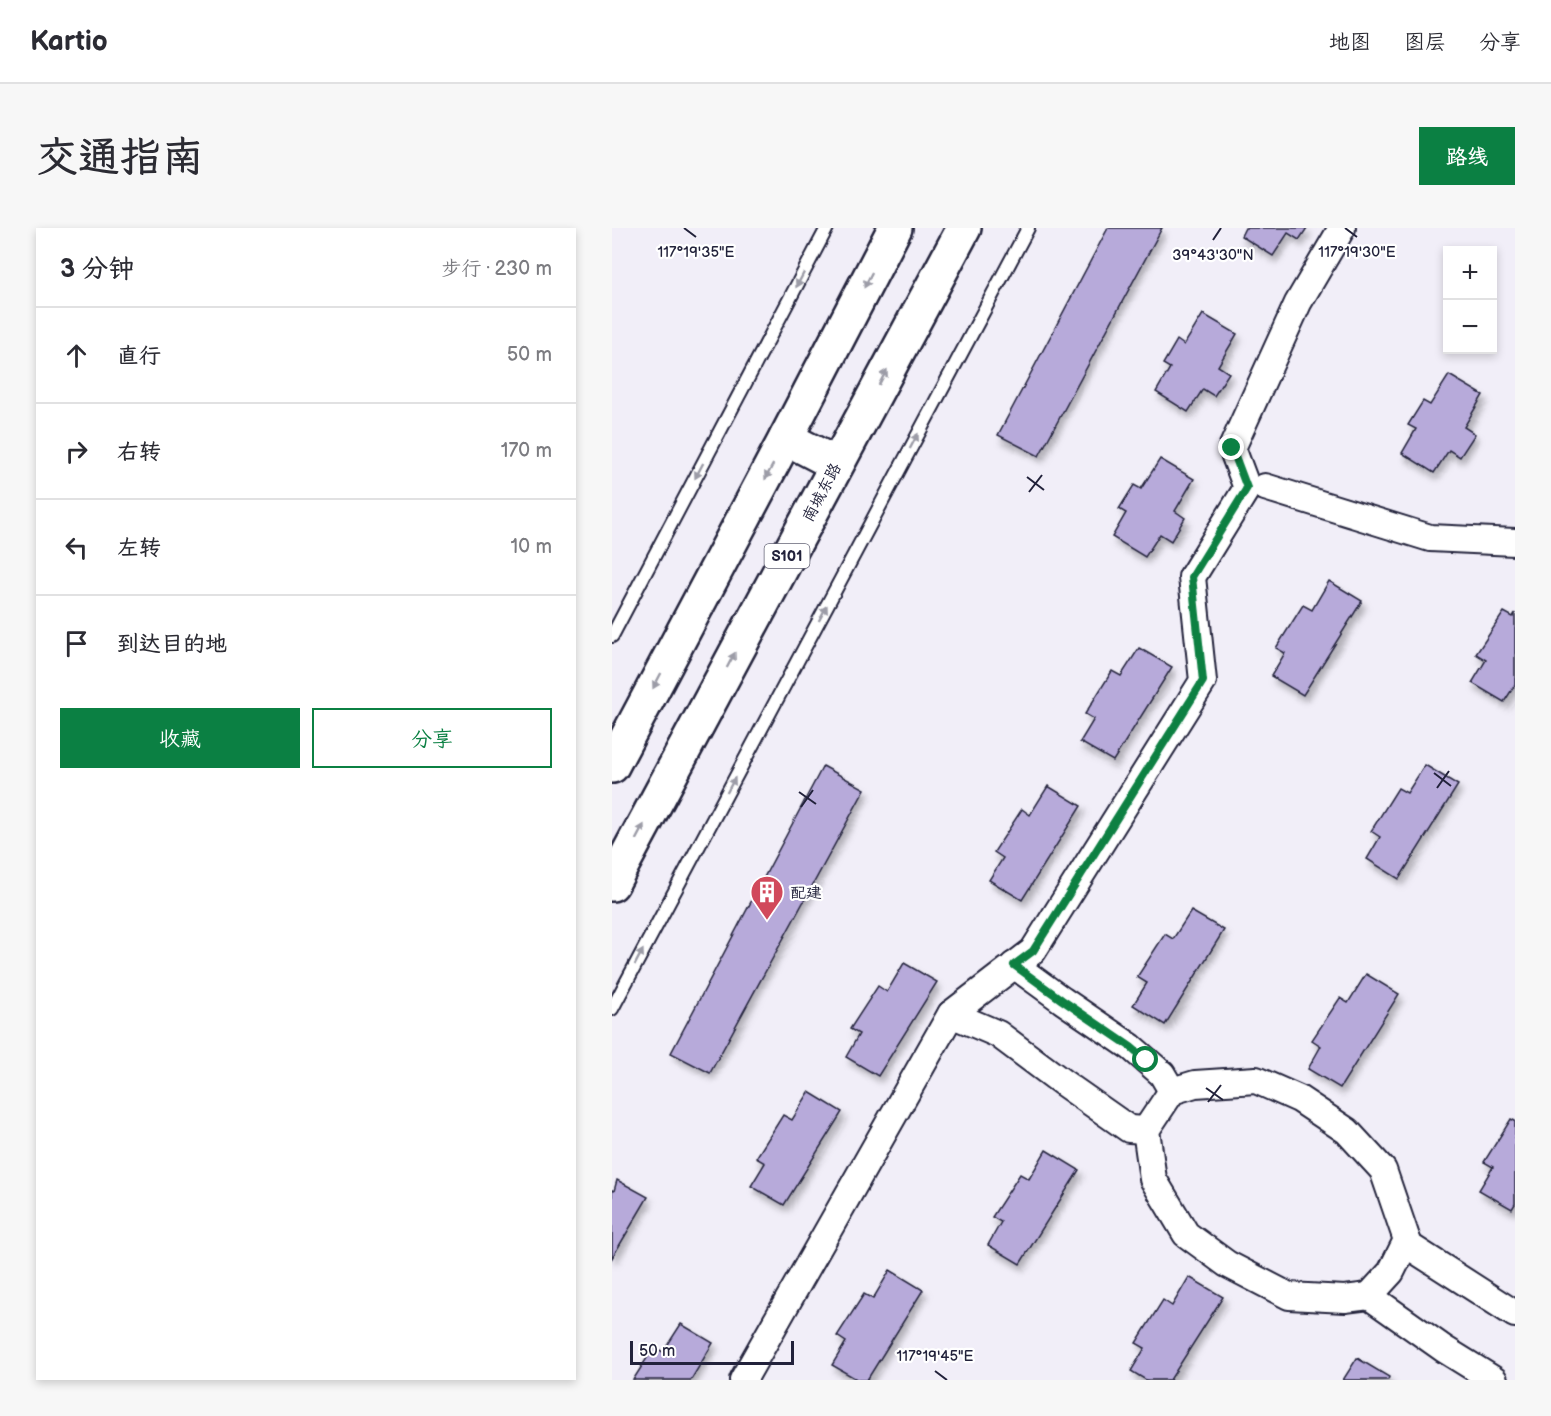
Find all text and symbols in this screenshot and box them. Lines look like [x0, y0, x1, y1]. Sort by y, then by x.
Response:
text: Kartio [30, 25, 108, 58]
text: 地图 [1329, 30, 1371, 55]
text: 图层 [1404, 30, 1446, 55]
text: 分享 [1479, 30, 1521, 55]
button: 路线 [1419, 127, 1515, 185]
text: 交通指南 [36, 133, 204, 184]
text: 117°19'35"E [657, 243, 735, 262]
text: 117°19'30"E [1318, 243, 1396, 262]
text: 39°43'30"N [1172, 246, 1254, 265]
map controls [1443, 246, 1497, 354]
button: + [1443, 246, 1497, 300]
text: 3 分钟 [60, 254, 134, 285]
text: 步行 · 230 m [442, 257, 552, 281]
one-way arrow [795, 271, 805, 288]
one-way arrow [863, 272, 873, 289]
button: − [1443, 300, 1497, 354]
icon: ahead [60, 339, 93, 372]
text: 直行 [117, 343, 161, 370]
text: 50 m [507, 343, 552, 367]
one-way arrow [878, 369, 888, 386]
one-way arrow [909, 432, 919, 449]
route end [1218, 434, 1244, 460]
icon: right [60, 435, 93, 468]
text: 右转 [117, 439, 161, 466]
text: 170 m [501, 439, 552, 463]
street label: 南城东路 [799, 460, 846, 525]
one-way arrow [694, 463, 704, 480]
one-way arrow [764, 463, 773, 480]
icon: left [60, 531, 93, 564]
text: 左转 [117, 535, 161, 562]
text: 10 m [511, 535, 552, 559]
road number: S101 [764, 544, 810, 568]
one-way arrow [818, 604, 828, 621]
icon: arrive [60, 627, 93, 660]
text: 到达目的地 [117, 631, 227, 658]
one-way arrow [726, 652, 736, 669]
one-way arrow [652, 672, 662, 689]
button: 收藏 [60, 708, 300, 768]
button: 分享 [312, 708, 552, 768]
one-way arrow [726, 776, 736, 793]
one-way arrow [635, 824, 644, 841]
building icon: 配建 [749, 874, 785, 921]
place label: 配建 [790, 884, 822, 903]
one-way arrow [635, 949, 644, 966]
route start [1132, 1046, 1158, 1072]
scale bar [630, 1338, 794, 1366]
text: 50 m [639, 1342, 675, 1361]
text: 117°19'45"E [897, 1347, 974, 1366]

